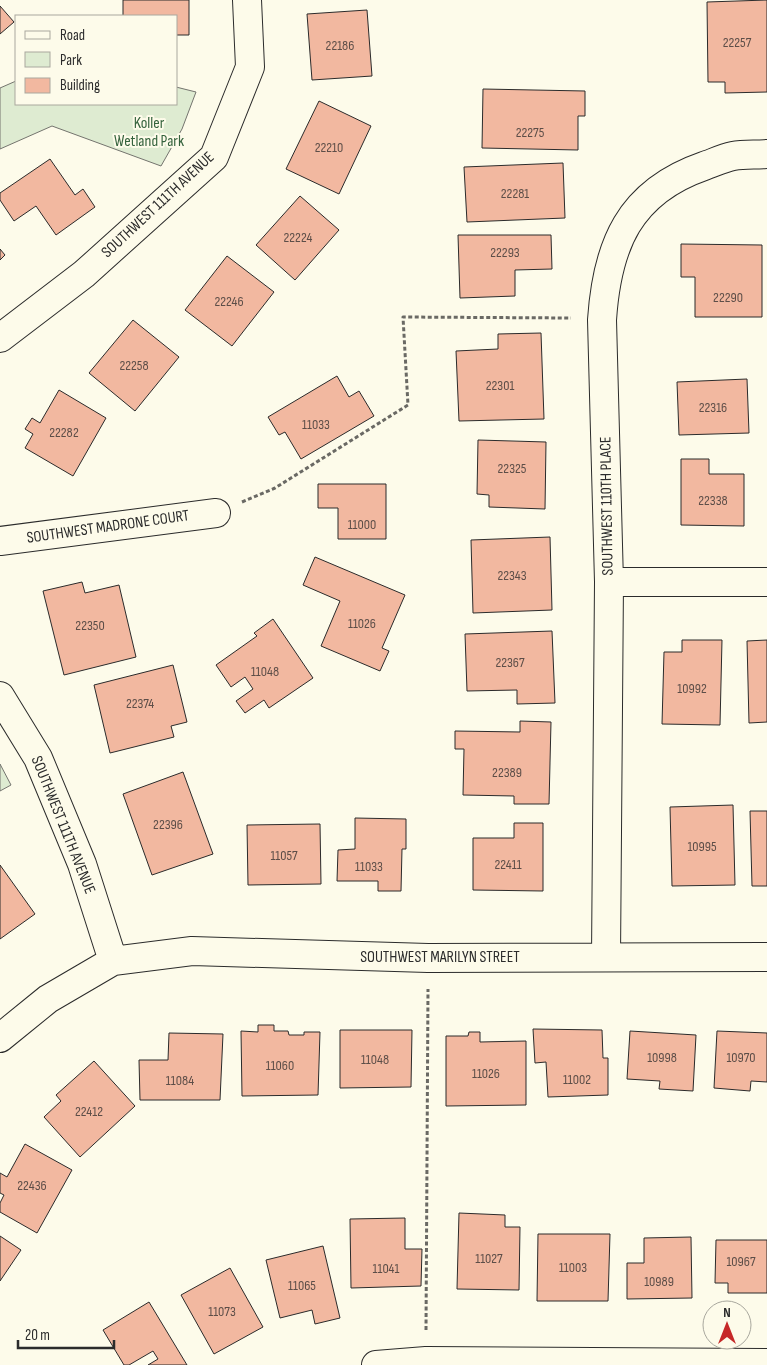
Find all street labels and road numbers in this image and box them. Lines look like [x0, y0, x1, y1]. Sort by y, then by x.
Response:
street label: SOUTHWEST 111TH AVENUE [98, 148, 218, 262]
street label: SOUTHWEST 110TH PLACE [596, 436, 618, 576]
street label: SOUTHWEST MADRONE COURT [26, 506, 191, 548]
street label: SOUTHWEST 111TH AVENUE [27, 753, 99, 897]
street label: SOUTHWEST MARILYN STREET [360, 948, 520, 967]

